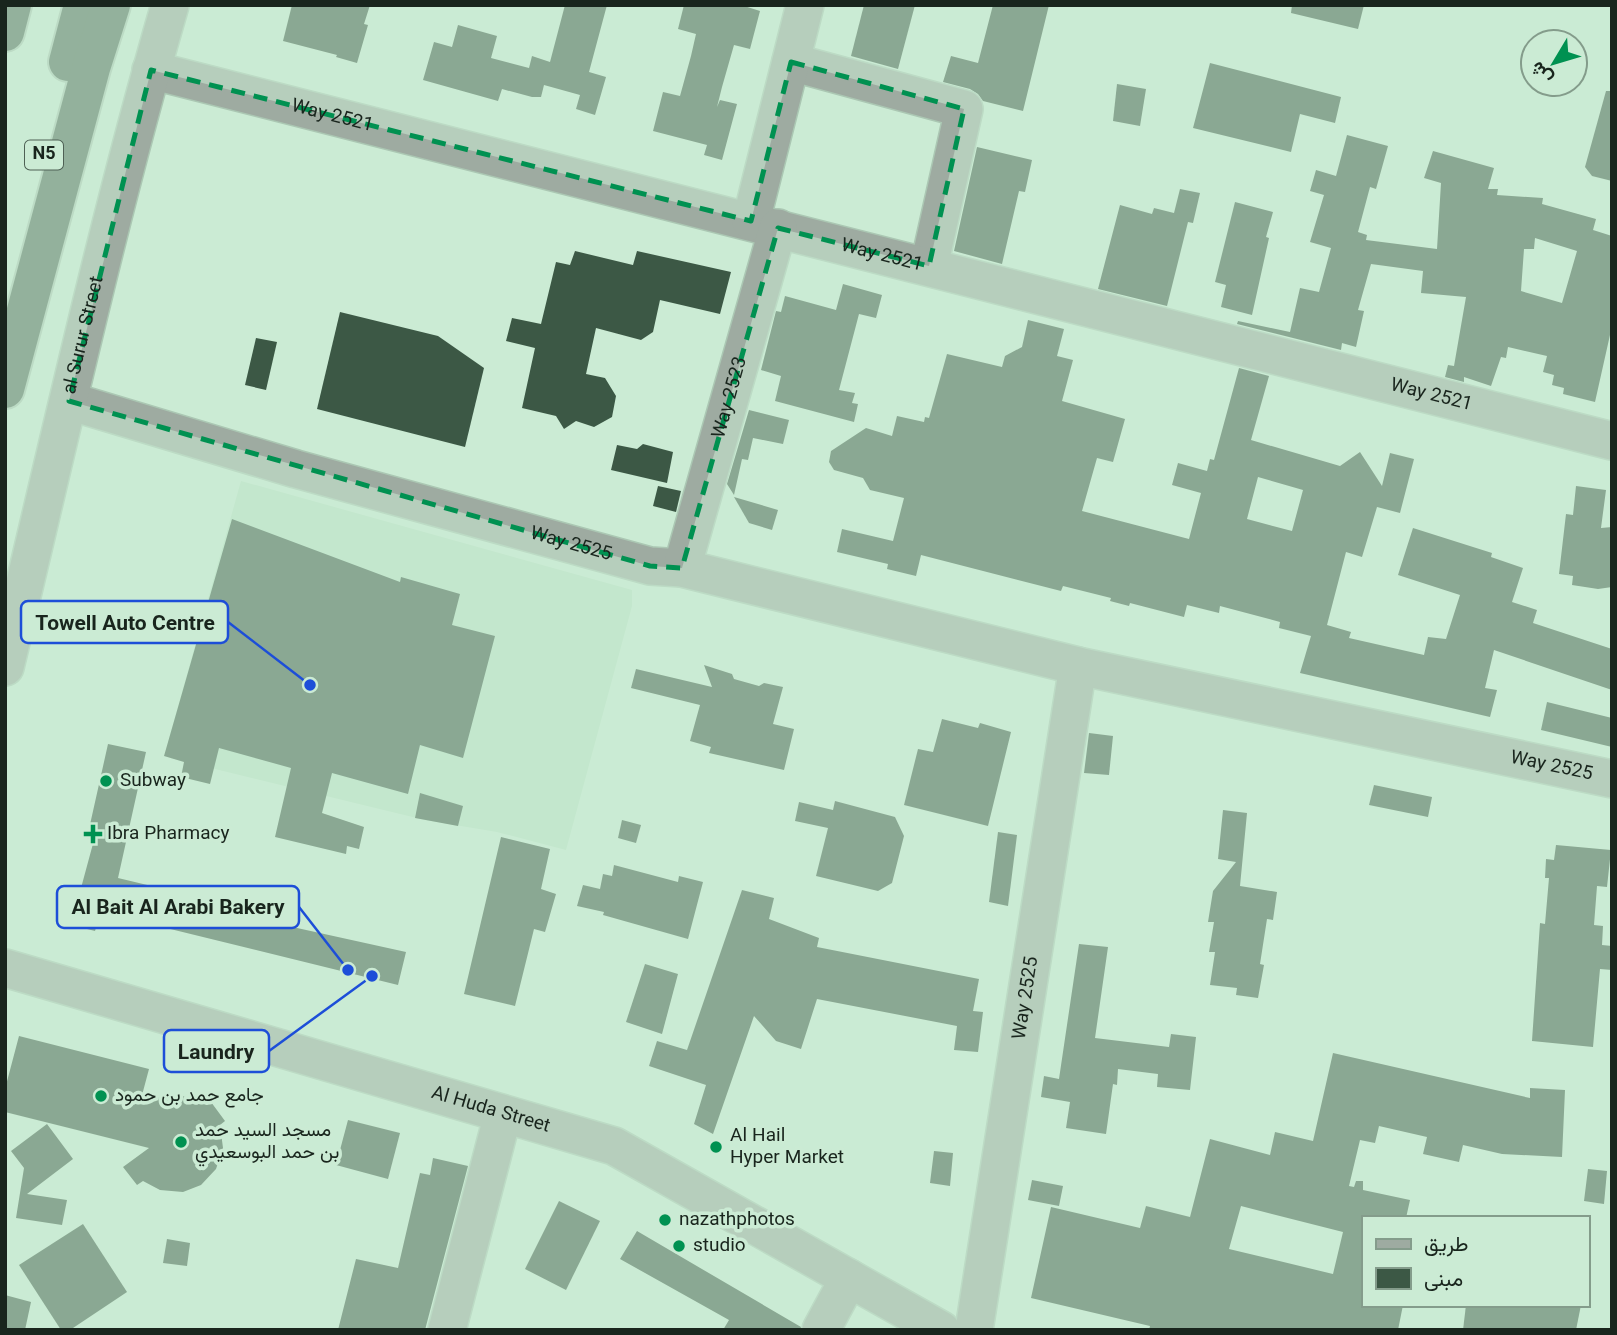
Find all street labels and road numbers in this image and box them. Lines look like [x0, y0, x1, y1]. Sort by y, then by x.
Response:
street label: Way 2521 [288, 92, 376, 140]
road number: N5 [25, 140, 63, 170]
street label: Way 2521 [838, 231, 926, 280]
street label: al Surur Street [56, 273, 112, 397]
street label: Way 2523 [705, 353, 755, 442]
street label: Way 2521 [1387, 371, 1475, 419]
street label: Way 2525 [527, 519, 615, 569]
street label: Way 2525 [1508, 743, 1595, 789]
street label: Way 2525 [1005, 954, 1047, 1042]
street label: Al Huda Street [428, 1079, 554, 1141]

